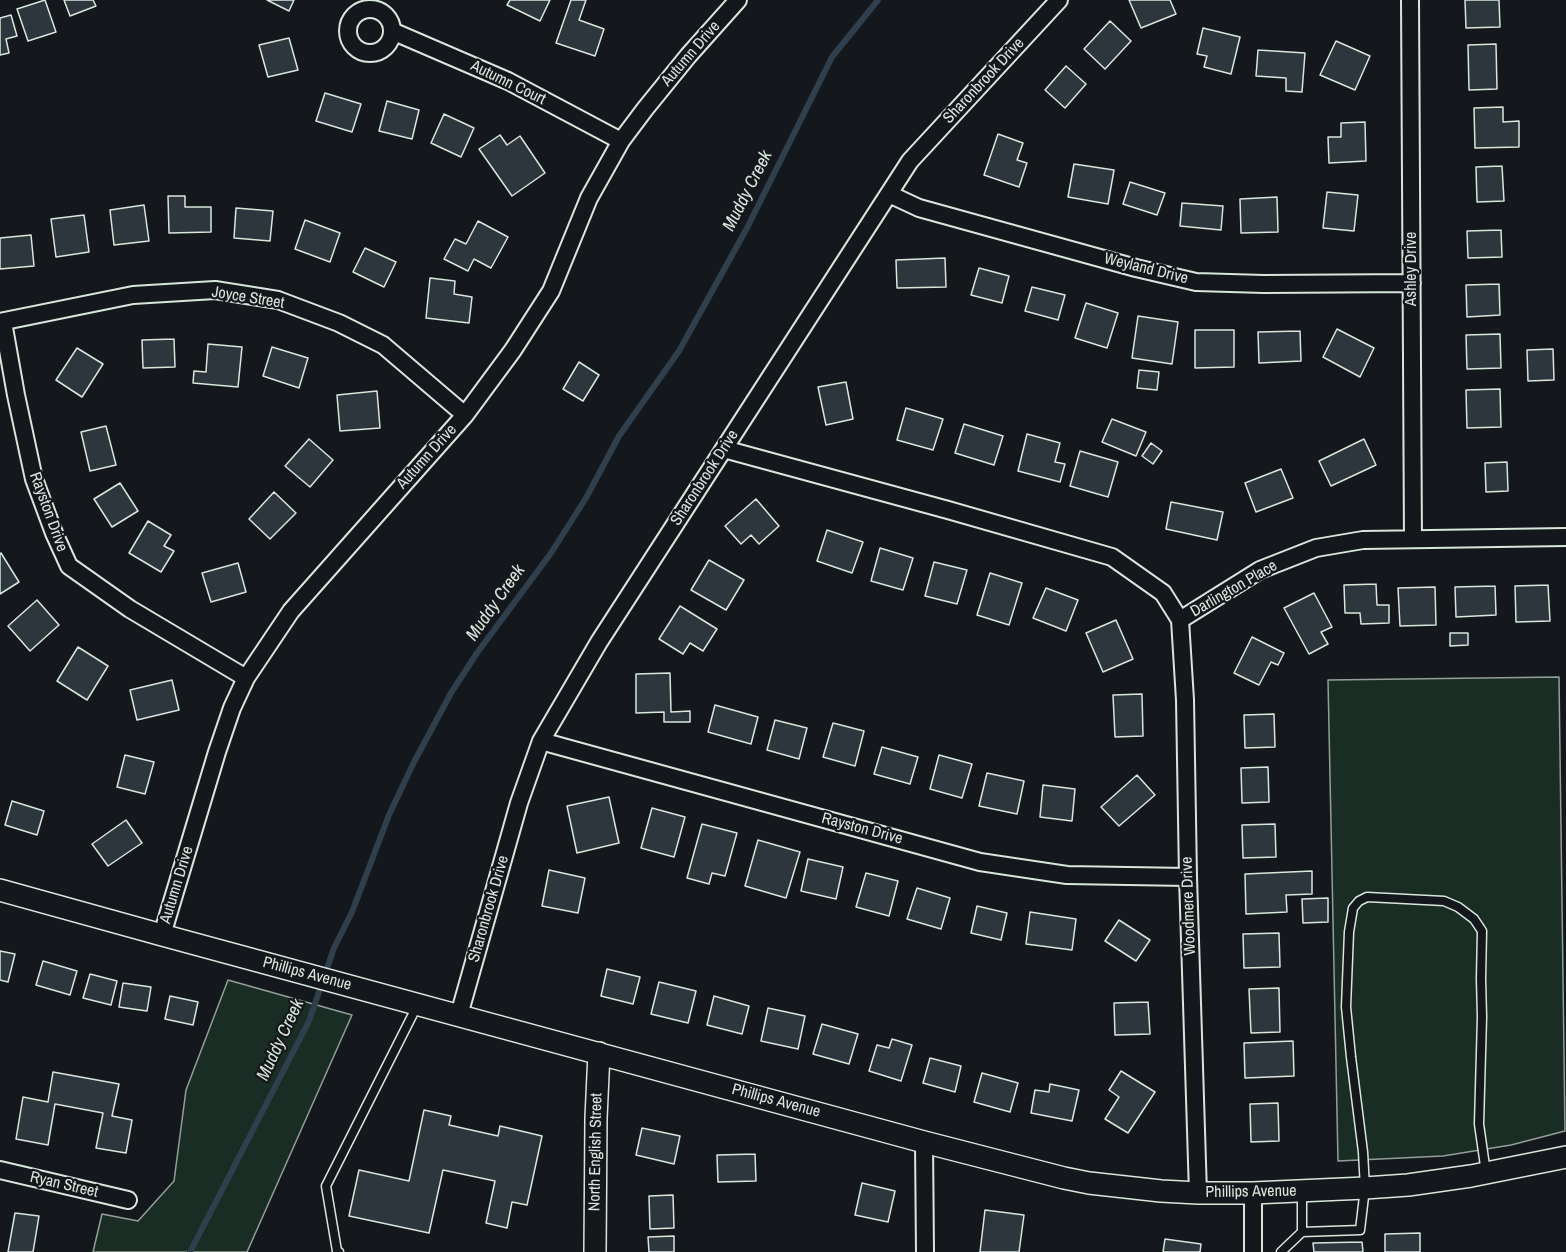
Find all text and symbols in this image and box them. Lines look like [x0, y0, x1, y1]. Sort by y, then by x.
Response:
street label: Autumn Drive [657, 17, 725, 91]
street label: Sharonbrook Drive [939, 34, 1029, 128]
street label: Autumn Court [467, 57, 549, 109]
water label: Muddy Creek [718, 147, 778, 235]
street label: Ashley Drive [1402, 232, 1422, 306]
street label: Weyland Drive [1102, 249, 1190, 289]
street label: Joyce Street [210, 283, 286, 313]
street label: Autumn Drive [393, 421, 461, 493]
street label: Sharonbrook Drive [667, 427, 743, 529]
street label: Rayston Drive [25, 470, 71, 554]
street label: Darlington Place [1187, 556, 1281, 622]
water label: Muddy Creek [462, 561, 530, 645]
street label: Rayston Drive [819, 809, 905, 849]
street label: Autumn Drive [156, 844, 198, 926]
street label: Sharonbrook Drive [465, 853, 513, 965]
street label: Woodmere Drive [1178, 856, 1200, 956]
street label: Phillips Avenue [261, 953, 353, 995]
water label: Muddy Creek [253, 996, 309, 1084]
street label: Phillips Avenue [730, 1080, 822, 1122]
street label: North English Street [585, 1093, 607, 1211]
street label: Ryan Street [28, 1168, 100, 1202]
street label: Phillips Avenue [1205, 1182, 1297, 1202]

